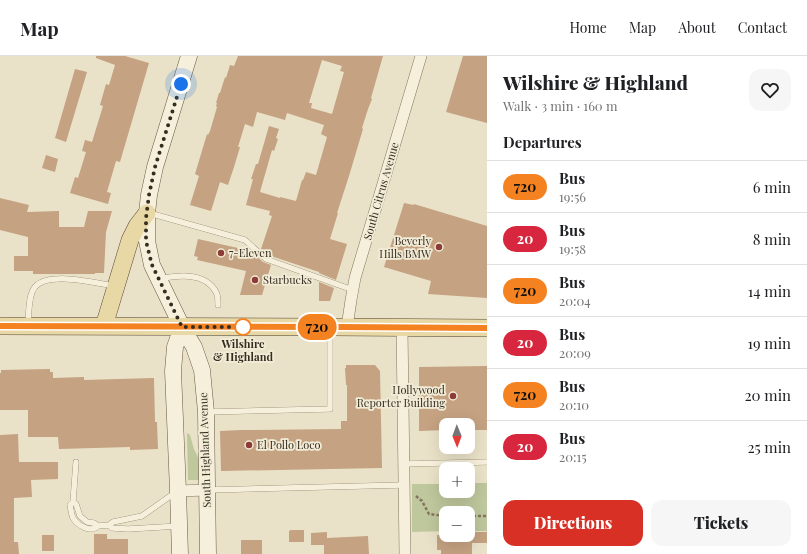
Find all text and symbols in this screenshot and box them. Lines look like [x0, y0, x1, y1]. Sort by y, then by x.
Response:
text: Map [20, 15, 59, 41]
text: Home [569, 18, 607, 37]
text: Map [629, 18, 656, 37]
text: About [678, 18, 716, 37]
text: Contact [738, 18, 787, 37]
text: Wilshire & Highland [503, 69, 688, 95]
button: heart [749, 69, 791, 111]
your location [171, 74, 191, 94]
text: Walk · 3 min · 160 m [503, 97, 617, 114]
text: Departures [503, 132, 582, 152]
street label: South Citrus Avenue [359, 140, 402, 241]
text: Bus [559, 168, 585, 188]
text: 720 [514, 177, 536, 196]
text: 6 min [753, 177, 791, 197]
text: 19:56 [559, 188, 586, 205]
text: Bus [559, 220, 585, 240]
text: 20 [517, 229, 533, 248]
text: 8 min [753, 229, 791, 249]
place label: Beverly Hills BMW [379, 233, 431, 261]
text: 19:58 [559, 240, 586, 257]
marker: Beverly Hills BMW [434, 242, 444, 252]
place label: 7-Eleven [229, 245, 272, 260]
marker: 7-Eleven [216, 248, 226, 258]
place label: Starbucks [263, 272, 312, 287]
text: Bus [559, 272, 585, 292]
marker: Starbucks [250, 275, 260, 285]
text: 720 [514, 281, 536, 300]
text: 14 min [748, 281, 791, 301]
text: 20:04 [559, 292, 591, 309]
line badge: 720 [294, 314, 340, 340]
text: 720 [306, 317, 328, 336]
marker: Wilshire & Highland [234, 318, 252, 336]
text: Bus [559, 324, 585, 344]
text: 20 [517, 333, 533, 352]
text: 19 min [747, 333, 791, 353]
place label: Wilshire & Highland [213, 336, 273, 364]
text: 20:09 [559, 344, 591, 361]
text: Bus [559, 376, 585, 396]
place label: Hollywood Reporter Building [357, 382, 446, 410]
text: 720 [514, 385, 536, 404]
text: 20 min [744, 385, 791, 405]
marker: Hollywood Reporter Building [448, 391, 458, 401]
street label: South Highland Avenue [195, 392, 214, 508]
text: 20:10 [559, 396, 589, 413]
north arrow [439, 418, 475, 454]
map controls [439, 418, 475, 542]
text: Bus [559, 428, 585, 448]
place label: El Pollo Loco [257, 437, 321, 452]
text: 20 [517, 437, 533, 456]
text: 25 min [747, 437, 791, 457]
marker: El Pollo Loco [244, 440, 254, 450]
text: 20:15 [559, 448, 587, 465]
button: + [439, 462, 475, 498]
button: Directions [503, 500, 643, 546]
button: Tickets [651, 500, 791, 546]
button: − [439, 506, 475, 542]

